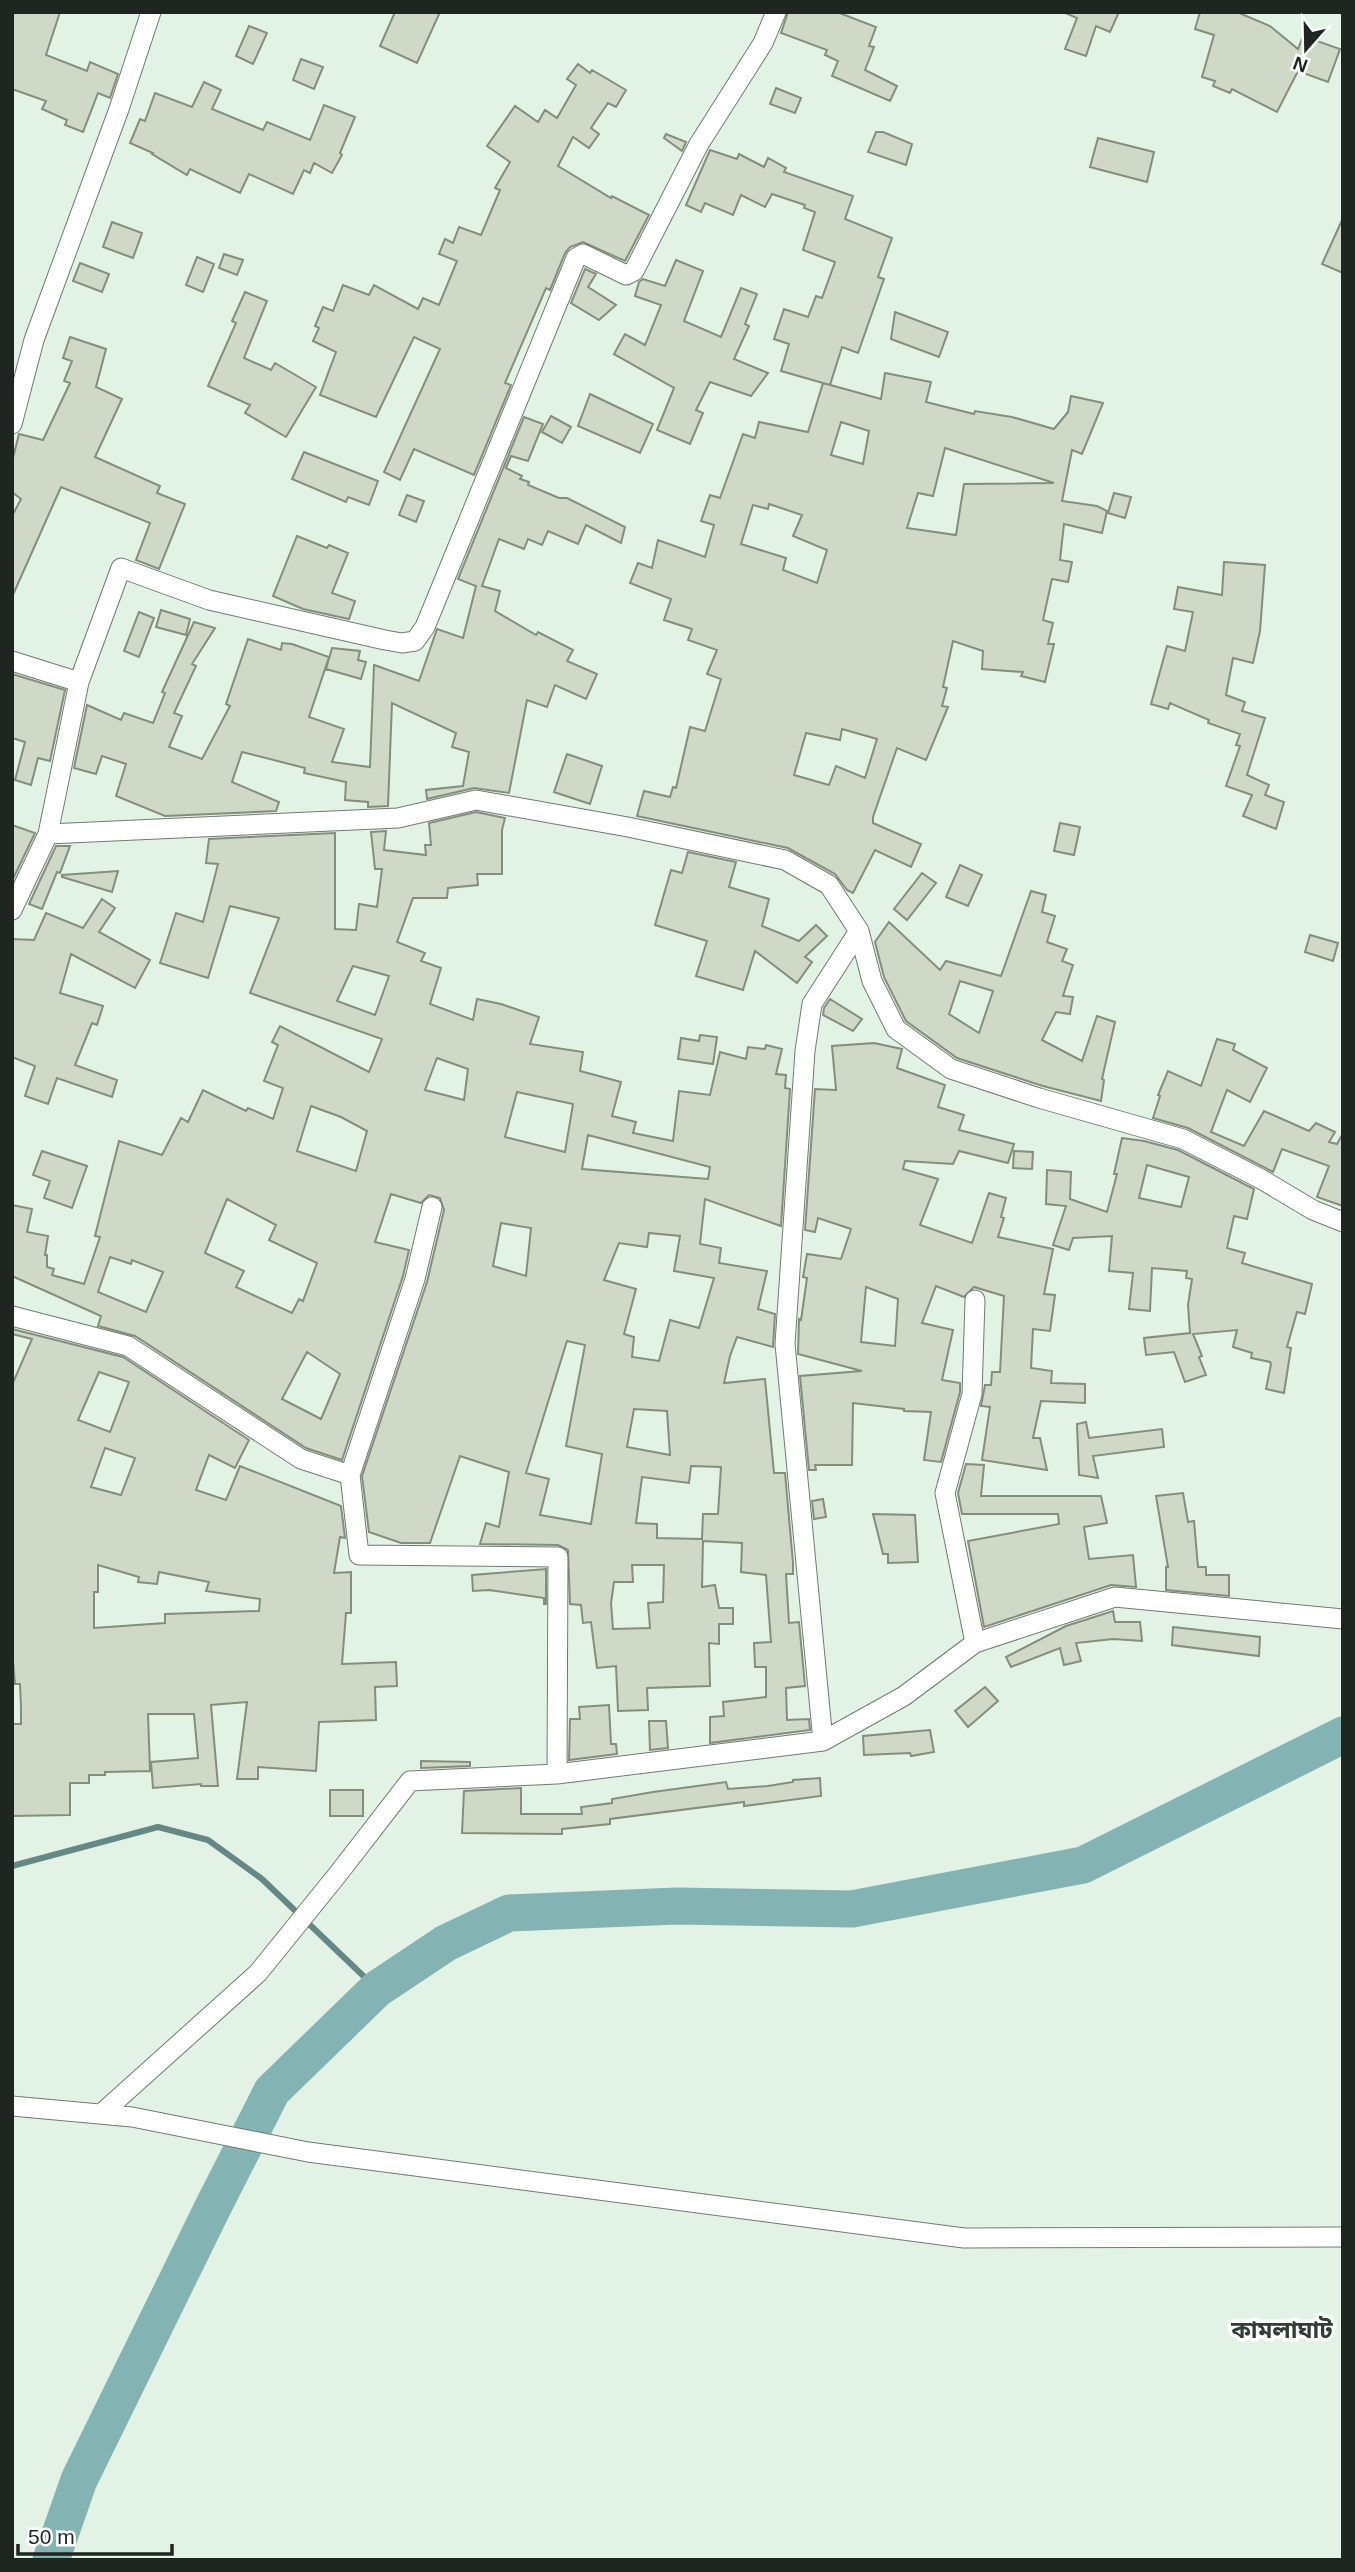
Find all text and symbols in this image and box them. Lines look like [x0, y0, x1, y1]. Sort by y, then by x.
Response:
north arrow [1271, 14, 1341, 84]
text: N [1290, 52, 1310, 77]
district label: কামলাঘাট [1230, 2316, 1333, 2343]
scale bar [18, 2512, 172, 2556]
text: 50 m [28, 2525, 75, 2548]

